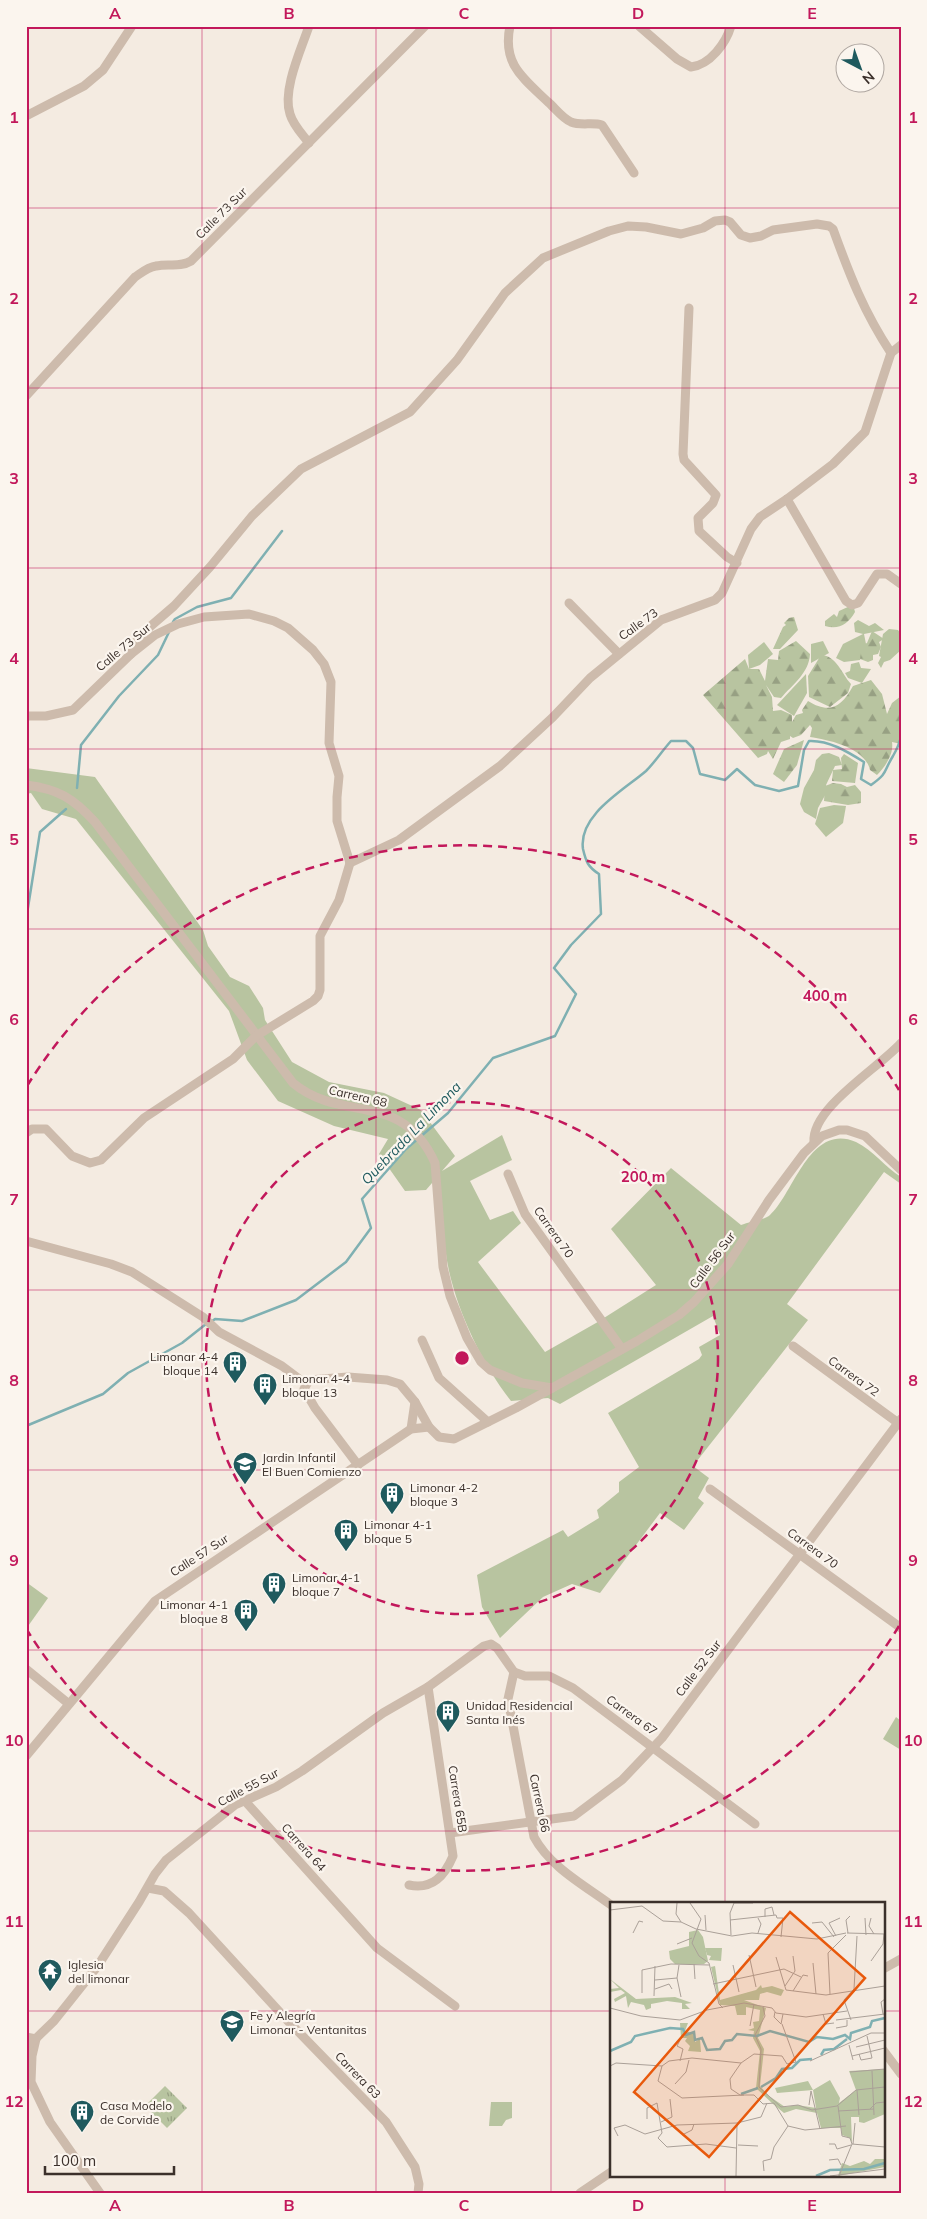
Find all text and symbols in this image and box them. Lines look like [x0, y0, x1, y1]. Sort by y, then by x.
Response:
text: A [109, 3, 121, 23]
text: B [283, 3, 295, 23]
text: C [459, 3, 470, 23]
text: D [632, 3, 644, 23]
text: E [807, 3, 817, 23]
north arrow [834, 42, 884, 92]
text: N [859, 68, 878, 88]
text: 1 [9, 107, 19, 127]
text: 1 [908, 107, 918, 127]
street label: Calle 73 Sur [192, 184, 250, 242]
text: 2 [9, 288, 19, 308]
text: 2 [908, 288, 918, 308]
text: 3 [9, 468, 19, 488]
text: 3 [908, 468, 918, 488]
street label: Calle 73 [615, 605, 661, 643]
street label: Calle 73 Sur [93, 619, 154, 674]
text: 4 [9, 648, 19, 668]
text: 4 [908, 648, 918, 668]
text: 5 [9, 829, 19, 849]
text: 5 [908, 829, 918, 849]
text: 400 m [803, 986, 847, 1005]
text: 6 [9, 1009, 19, 1029]
text: 6 [908, 1009, 918, 1029]
water label: Quebrada La Limona [357, 1078, 465, 1188]
street label: Carrera 68 [327, 1082, 389, 1110]
text: 200 m [621, 1167, 665, 1186]
text: 7 [9, 1189, 19, 1209]
text: 7 [908, 1189, 918, 1209]
street label: Carrera 70 [531, 1203, 577, 1261]
street label: Calle 56 Sur [686, 1228, 738, 1291]
place label: Limonar 4-4 bloque 14 [150, 1349, 218, 1378]
centre of rings [453, 1349, 471, 1367]
building icon: Limonar 4-4 bloque 14 [222, 1350, 248, 1384]
street label: Carrera 72 [826, 1352, 882, 1400]
text: 8 [9, 1370, 19, 1390]
text: 8 [908, 1370, 918, 1390]
place label: Limonar 4-4 bloque 13 [282, 1371, 350, 1400]
building icon: Limonar 4-4 bloque 13 [252, 1372, 278, 1406]
place label: Jardin Infantil El Buen Comienzo [262, 1450, 362, 1479]
school or university icon: Jardin Infantil El Buen Comienzo [232, 1451, 258, 1485]
place label: Limonar 4-2 bloque 3 [410, 1480, 478, 1509]
building icon: Limonar 4-2 bloque 3 [379, 1481, 405, 1515]
place label: Limonar 4-1 bloque 5 [364, 1517, 432, 1546]
building icon: Limonar 4-1 bloque 5 [333, 1518, 359, 1552]
street label: Carrera 70 [785, 1524, 841, 1572]
street label: Calle 57 Sur [167, 1530, 232, 1580]
text: 9 [9, 1550, 19, 1570]
text: 9 [908, 1550, 918, 1570]
place label: Limonar 4-1 bloque 7 [292, 1570, 360, 1599]
building icon: Limonar 4-1 bloque 7 [261, 1571, 287, 1605]
place label: Limonar 4-1 bloque 8 [160, 1597, 228, 1626]
building icon: Limonar 4-1 bloque 8 [233, 1598, 259, 1632]
street label: Calle 52 Sur [672, 1636, 724, 1699]
street label: Carrera 67 [604, 1691, 660, 1739]
place label: Unidad Residencial Santa Inés [466, 1698, 573, 1727]
building icon: Unidad Residencial Santa Inés [435, 1699, 461, 1733]
text: 10 [4, 1730, 24, 1750]
text: 10 [903, 1730, 923, 1750]
street label: Calle 55 Sur [215, 1764, 282, 1809]
street label: Carrera 65B [445, 1764, 471, 1834]
street label: Carrera 66 [526, 1772, 554, 1834]
street label: Carrera 64 [279, 1820, 329, 1874]
inset map [610, 1902, 884, 2176]
text: 11 [4, 1911, 24, 1931]
text: 11 [903, 1911, 923, 1931]
place label: Iglesia del limonar [68, 1957, 130, 1986]
temple icon: Iglesia del limonar [37, 1958, 63, 1992]
place label: Fe y Alegría Limonar - Ventanitas [250, 2008, 367, 2037]
school or university icon: Fe y Alegría Limonar - Ventanitas [219, 2009, 245, 2043]
street label: Carrera 63 [332, 2048, 384, 2102]
text: 12 [4, 2091, 24, 2111]
text: 12 [903, 2091, 923, 2111]
place label: Casa Modelo de Corvide [100, 2098, 172, 2127]
building icon: Casa Modelo de Corvide [69, 2099, 95, 2133]
scale bar [45, 2144, 174, 2176]
text: 100 m [52, 2151, 96, 2170]
text: A [109, 2195, 121, 2215]
text: B [283, 2195, 295, 2215]
text: C [459, 2195, 470, 2215]
text: D [632, 2195, 644, 2215]
text: E [807, 2195, 817, 2215]

